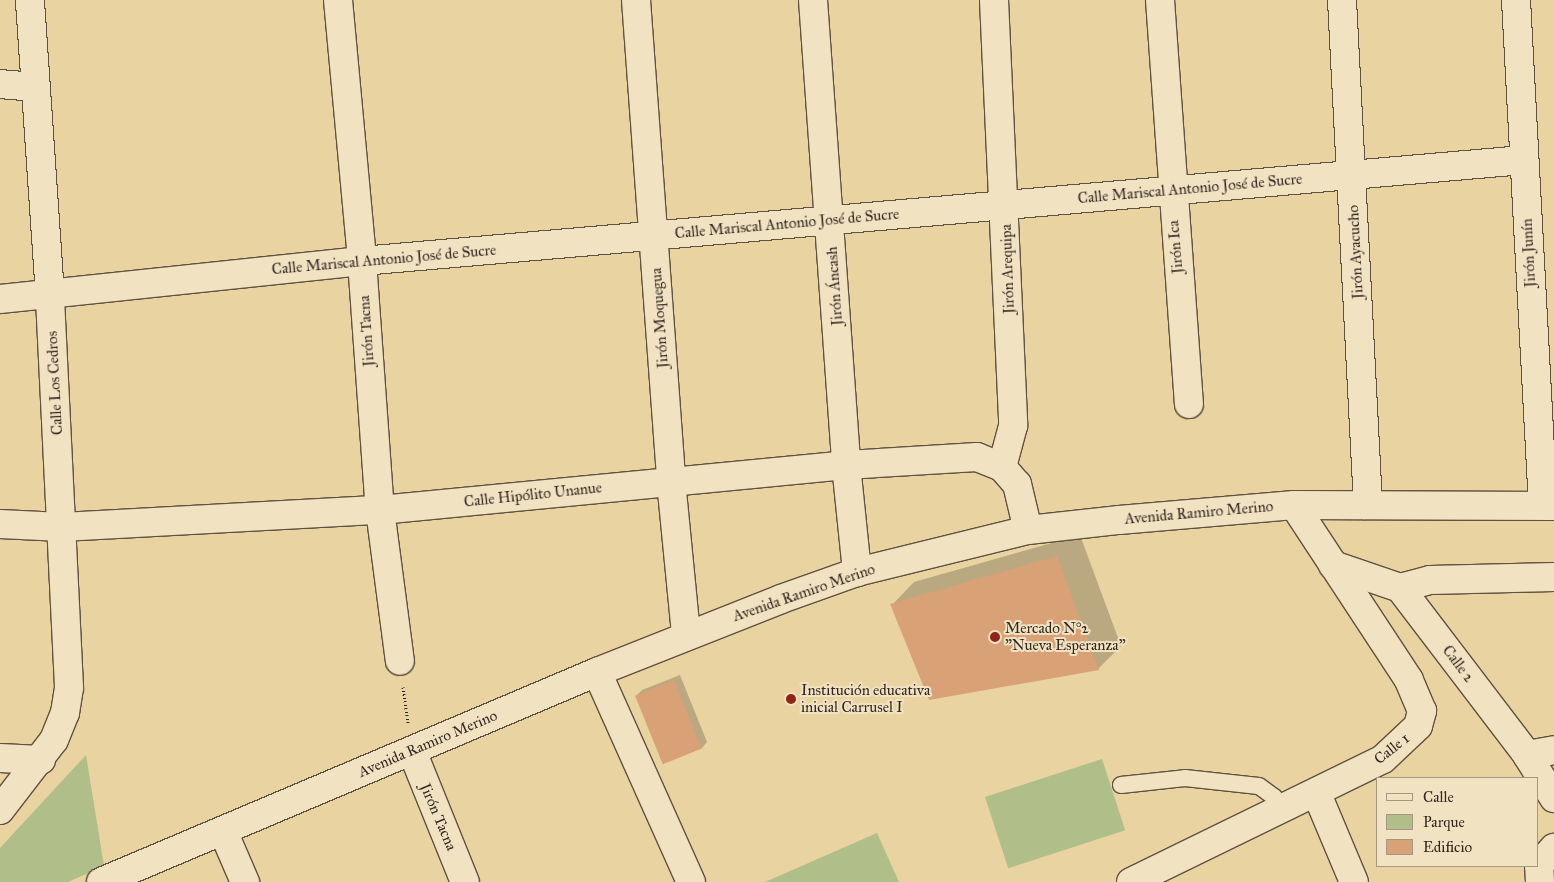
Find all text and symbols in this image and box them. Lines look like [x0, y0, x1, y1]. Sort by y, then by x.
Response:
street label: Calle Mariscal Antonio José de Sucre [1077, 170, 1303, 208]
street label: Jirón Ayacucho [1345, 204, 1367, 300]
street label: Calle Mariscal Antonio José de Sucre [674, 205, 900, 243]
street label: Jirón Junín [1518, 218, 1540, 288]
street label: Jirón Ica [1165, 220, 1187, 274]
street label: Jirón Arequipa [997, 224, 1019, 314]
street label: Calle Mariscal Antonio José de Sucre [271, 241, 497, 279]
street label: Jirón Áncash [823, 246, 847, 326]
street label: Jirón Moquegua [648, 267, 672, 369]
street label: Jirón Tacna [356, 295, 378, 367]
street label: Calle Los Cedros [43, 330, 67, 436]
street label: Calle Hipólito Unanue [463, 479, 603, 511]
street label: Avenida Ramiro Merino [1124, 498, 1274, 528]
street label: Avenida Ramiro Merino [731, 560, 877, 626]
place label: Mercado N°2 "Nueva Esperanza" [1005, 619, 1126, 654]
marker: Mercado N°2 "Nueva Esperanza" [989, 631, 1001, 643]
street label: Calle 2 [1438, 642, 1478, 686]
place label: Institución educativa inicial Carrusel I [801, 681, 930, 716]
marker: Institución educativa inicial Carrusel I [785, 693, 797, 705]
street label: Avenida Ramiro Merino [356, 707, 500, 781]
street label: Calle 1 [1371, 730, 1413, 768]
legend [1376, 777, 1539, 867]
street label: Jirón Tacna [416, 781, 460, 853]
text: Calle [1423, 788, 1454, 806]
text: Parque [1423, 813, 1465, 831]
text: Edificio [1423, 838, 1472, 856]

